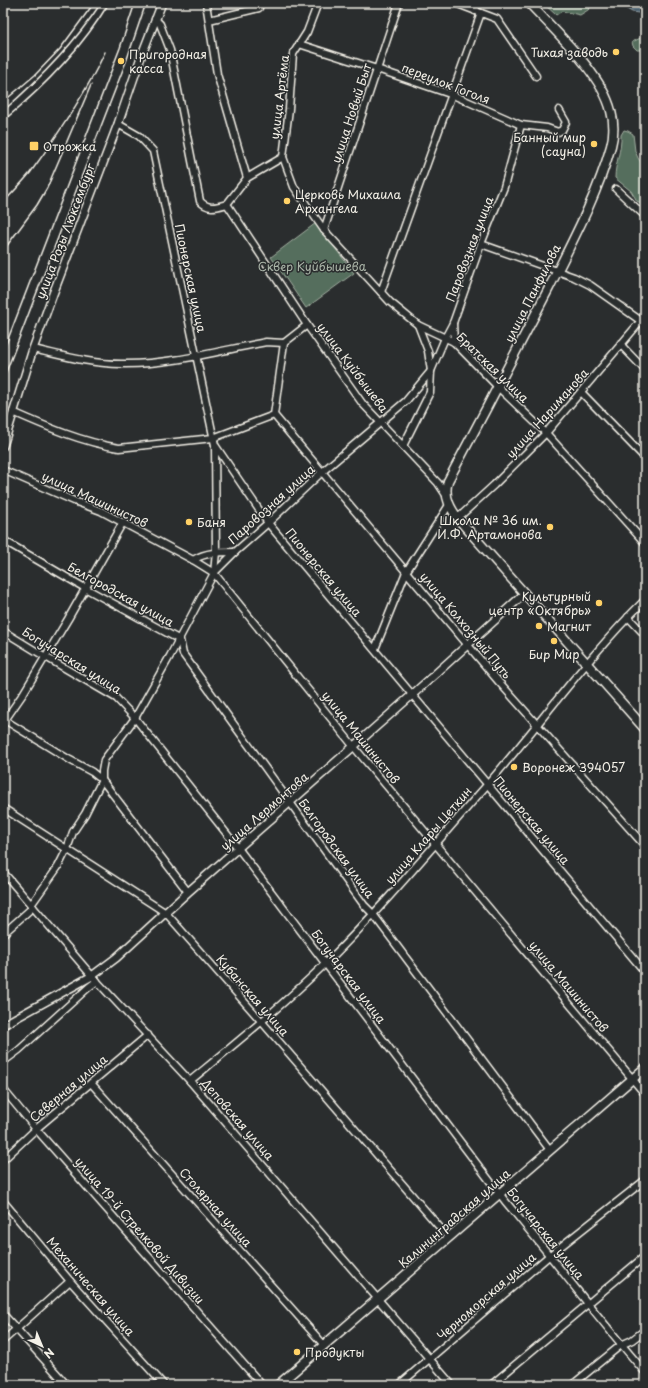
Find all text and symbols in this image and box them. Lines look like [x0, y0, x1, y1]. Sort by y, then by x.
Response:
place label: Тихая заводь [531, 43, 608, 61]
place label: Пригородная касса [129, 45, 207, 77]
marker: Тихая заводь [611, 47, 621, 57]
street label: улица Артёма [265, 53, 293, 140]
marker: Пригородная касса [116, 56, 126, 66]
street label: переулок Гоголя [399, 58, 493, 108]
street label: улица Новый Быт [326, 61, 376, 165]
place label: Банный мир (сауна) [513, 128, 586, 160]
place label: Отрожка [43, 137, 97, 155]
marker: Банный мир (сауна) [589, 139, 599, 149]
marker: Отрожка [28, 140, 40, 152]
street label: улица Розы Люксембург [31, 160, 99, 302]
place label: Церковь Михаила Архангела [295, 185, 402, 217]
street label: Паровозная улица [441, 193, 498, 304]
marker: Церковь Михаила Архангела [282, 196, 292, 206]
street label: Пионерская улица [171, 222, 211, 334]
street label: улица Панфилова [499, 240, 565, 345]
park label: Сквер Куйбышева [258, 257, 367, 275]
street label: улица Куйбышева [313, 318, 393, 416]
street label: Братская улица [453, 328, 534, 407]
street label: улица Нариманова [502, 364, 593, 462]
street label: Паровозная улица [224, 460, 319, 548]
street label: улица Машинистов [39, 467, 151, 532]
place label: Школа № 36 им. И.Ф. Артамонова [437, 511, 543, 543]
place label: Баня [197, 513, 226, 531]
marker: Баня [184, 517, 194, 527]
marker: Школа № 36 им. И.Ф. Артамонова [545, 522, 555, 532]
street label: Пионерская улица [282, 524, 367, 620]
street label: Белгородская улица [65, 557, 178, 631]
street label: улица Колхозный Путь [416, 568, 516, 682]
place label: Культурный центр «Октябрь» [489, 587, 591, 619]
marker: Культурный центр «Октябрь» [594, 598, 604, 608]
place label: Магнит [547, 617, 592, 635]
marker: Магнит [534, 621, 544, 631]
street label: Богучарская улица [19, 622, 125, 698]
marker: Бир Мир [549, 636, 559, 646]
place label: Бир Мир [529, 645, 579, 663]
street label: улица Машинистов [318, 687, 404, 787]
place label: Воронеж 394057 [522, 758, 625, 776]
marker: Воронеж 394057 [509, 762, 519, 772]
street label: улица Лермонтова [216, 767, 312, 854]
street label: Пионерская улица [490, 772, 575, 868]
street label: улица Клары Цеткин [381, 782, 475, 888]
street label: Белгородская улица [295, 795, 380, 902]
street label: Богучарская улица [307, 925, 391, 1027]
street label: улица Машинистов [525, 936, 613, 1036]
street label: Кубанская улица [212, 950, 294, 1040]
street label: Северная улица [25, 1050, 111, 1126]
street label: Деповская улица [197, 1073, 279, 1164]
street label: улица 19-й Стрелковой Дивизии [71, 1153, 209, 1307]
street label: Столярная улица [175, 1163, 257, 1251]
street label: Калининградская улица [394, 1164, 514, 1272]
street label: Богучарская улица [503, 1183, 589, 1283]
street label: Механическая улица [43, 1232, 139, 1340]
street label: Черноморская улица [433, 1248, 540, 1344]
north arrow [22, 1326, 62, 1366]
place label: Продукты [305, 1343, 364, 1361]
text: N [40, 1344, 58, 1363]
marker: Продукты [292, 1347, 302, 1357]

